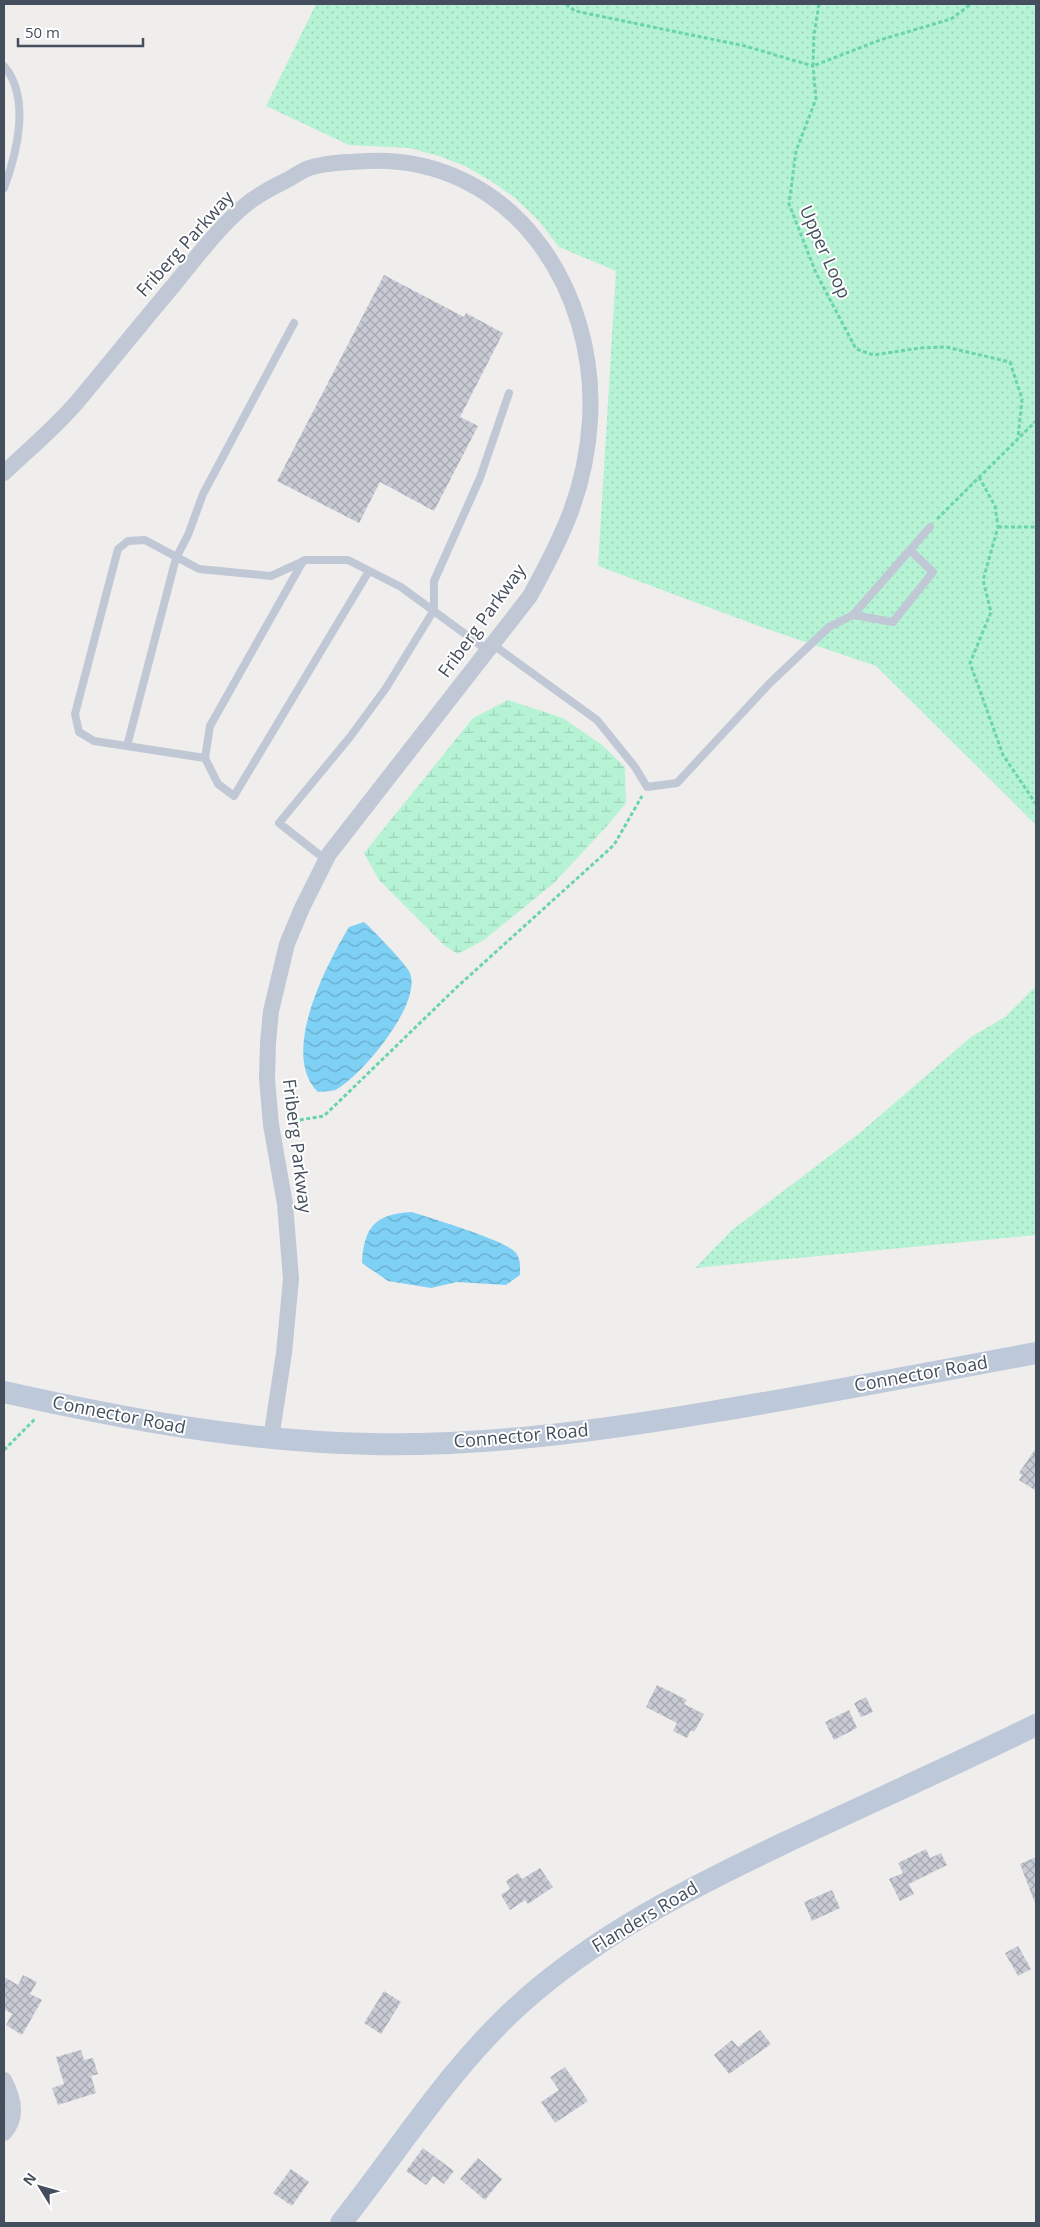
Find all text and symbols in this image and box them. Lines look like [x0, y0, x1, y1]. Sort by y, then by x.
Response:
scale bar [18, 15, 142, 47]
text: 50 m [25, 22, 60, 42]
street label: Friberg Parkway [130, 185, 239, 301]
street label: Upper Loop [795, 201, 857, 302]
street label: Friberg Parkway [432, 558, 531, 682]
street label: Friberg Parkway [278, 1078, 318, 1215]
street label: Connector Road [852, 1349, 989, 1397]
street label: Connector Road [51, 1389, 188, 1439]
street label: Connector Road [453, 1417, 589, 1453]
street label: Flanders Road [587, 1875, 702, 1957]
north arrow [15, 2162, 65, 2212]
text: N [18, 2169, 40, 2189]

